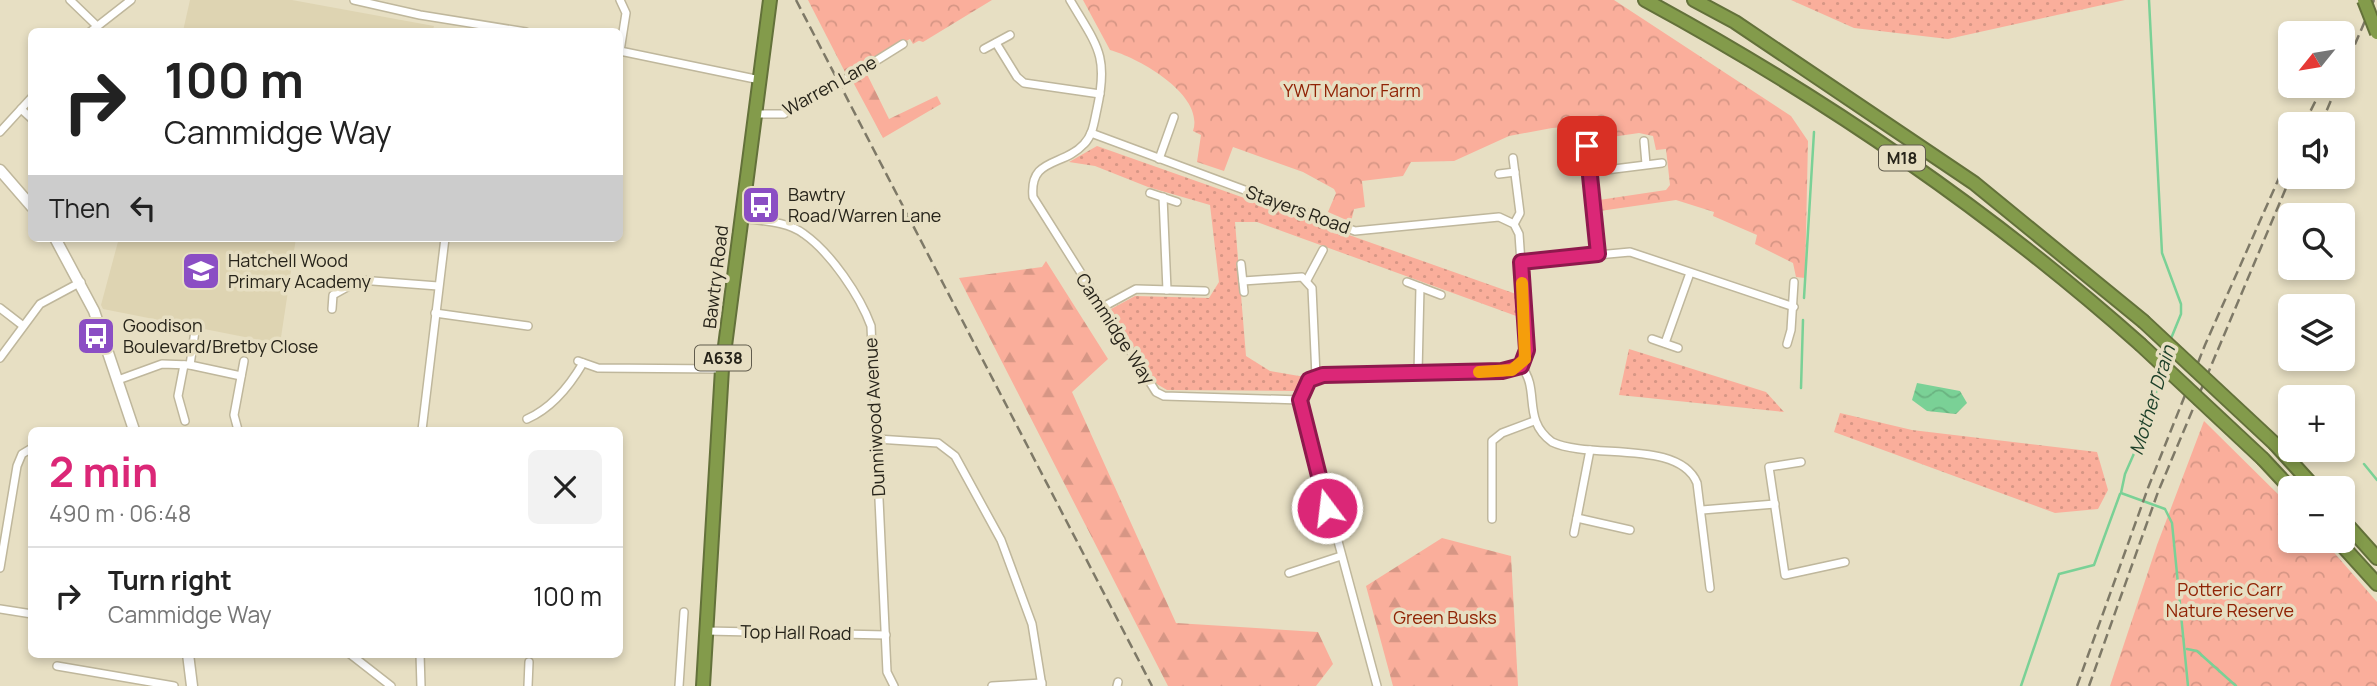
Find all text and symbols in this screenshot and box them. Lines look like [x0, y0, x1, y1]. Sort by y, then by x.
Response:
north arrow [2278, 21, 2356, 98]
map controls [2278, 21, 2355, 553]
text: 100 m [164, 46, 304, 113]
street label: Warren Lane [778, 49, 881, 121]
icon: right [49, 56, 140, 147]
park label: YWT Manor Farm [1283, 78, 1421, 102]
text: Cammidge Way [164, 110, 392, 154]
button: sound [2278, 112, 2355, 189]
pin [1557, 116, 1617, 176]
icon: arrive [1568, 127, 1606, 165]
road number: M18 [1879, 146, 1925, 170]
street label: Stayers Road [1243, 179, 1354, 239]
place label: Bawtry Road/Warren Lane [788, 182, 941, 227]
bus stop icon: Bawtry Road/Warren Lane [740, 184, 782, 226]
icon: left [124, 189, 162, 227]
text: Then [49, 190, 110, 226]
button: search [2278, 203, 2355, 280]
street label: Bawtry Road [697, 224, 733, 330]
place label: Hatchell Wood Primary Academy [228, 248, 371, 293]
school or university icon: Hatchell Wood Primary Academy [180, 250, 222, 292]
street label: Cammidge Way [1071, 268, 1161, 389]
button: layers [2278, 294, 2355, 371]
place label: Goodison Boulevard/Bretby Close [123, 313, 318, 358]
bus stop icon: Goodison Boulevard/Bretby Close [75, 315, 117, 357]
street label: Dunniwood Avenue [858, 337, 890, 497]
water label: Mother Drain [2123, 341, 2181, 458]
road number: A638 [695, 346, 751, 370]
button: + [2278, 385, 2355, 462]
text: 2 min [49, 442, 158, 500]
button: close [528, 450, 602, 524]
position arrow [1290, 471, 1364, 545]
button: − [2278, 476, 2355, 553]
text: 490 m · 06:48 [49, 497, 191, 529]
text: Turn right [108, 562, 232, 598]
icon: right [49, 577, 87, 615]
park label: Potteric Carr Nature Reserve [2166, 577, 2294, 622]
text: 100 m [533, 578, 602, 614]
text: Cammidge Way [108, 598, 272, 630]
park label: Green Busks [1393, 605, 1497, 629]
street label: Top Hall Road [740, 619, 852, 645]

